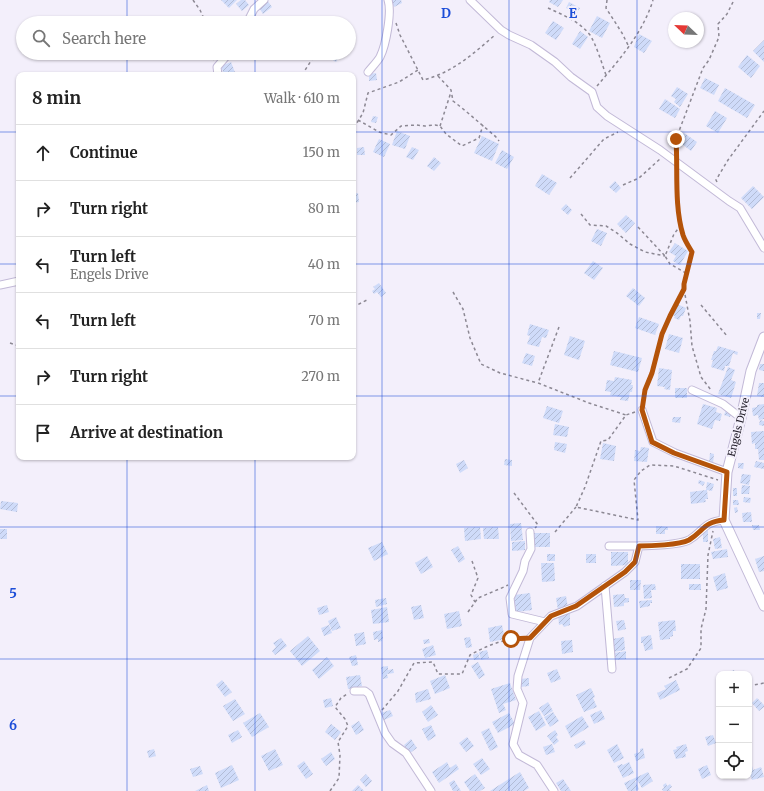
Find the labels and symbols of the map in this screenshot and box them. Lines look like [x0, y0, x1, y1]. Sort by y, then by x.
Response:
text: D [441, 5, 451, 22]
text: E [569, 5, 578, 22]
north arrow [668, 12, 704, 48]
route end [667, 130, 685, 148]
street label: Engels Drive [725, 396, 752, 458]
text: 5 [9, 585, 17, 602]
route start [502, 630, 520, 648]
text: 6 [9, 717, 17, 734]

